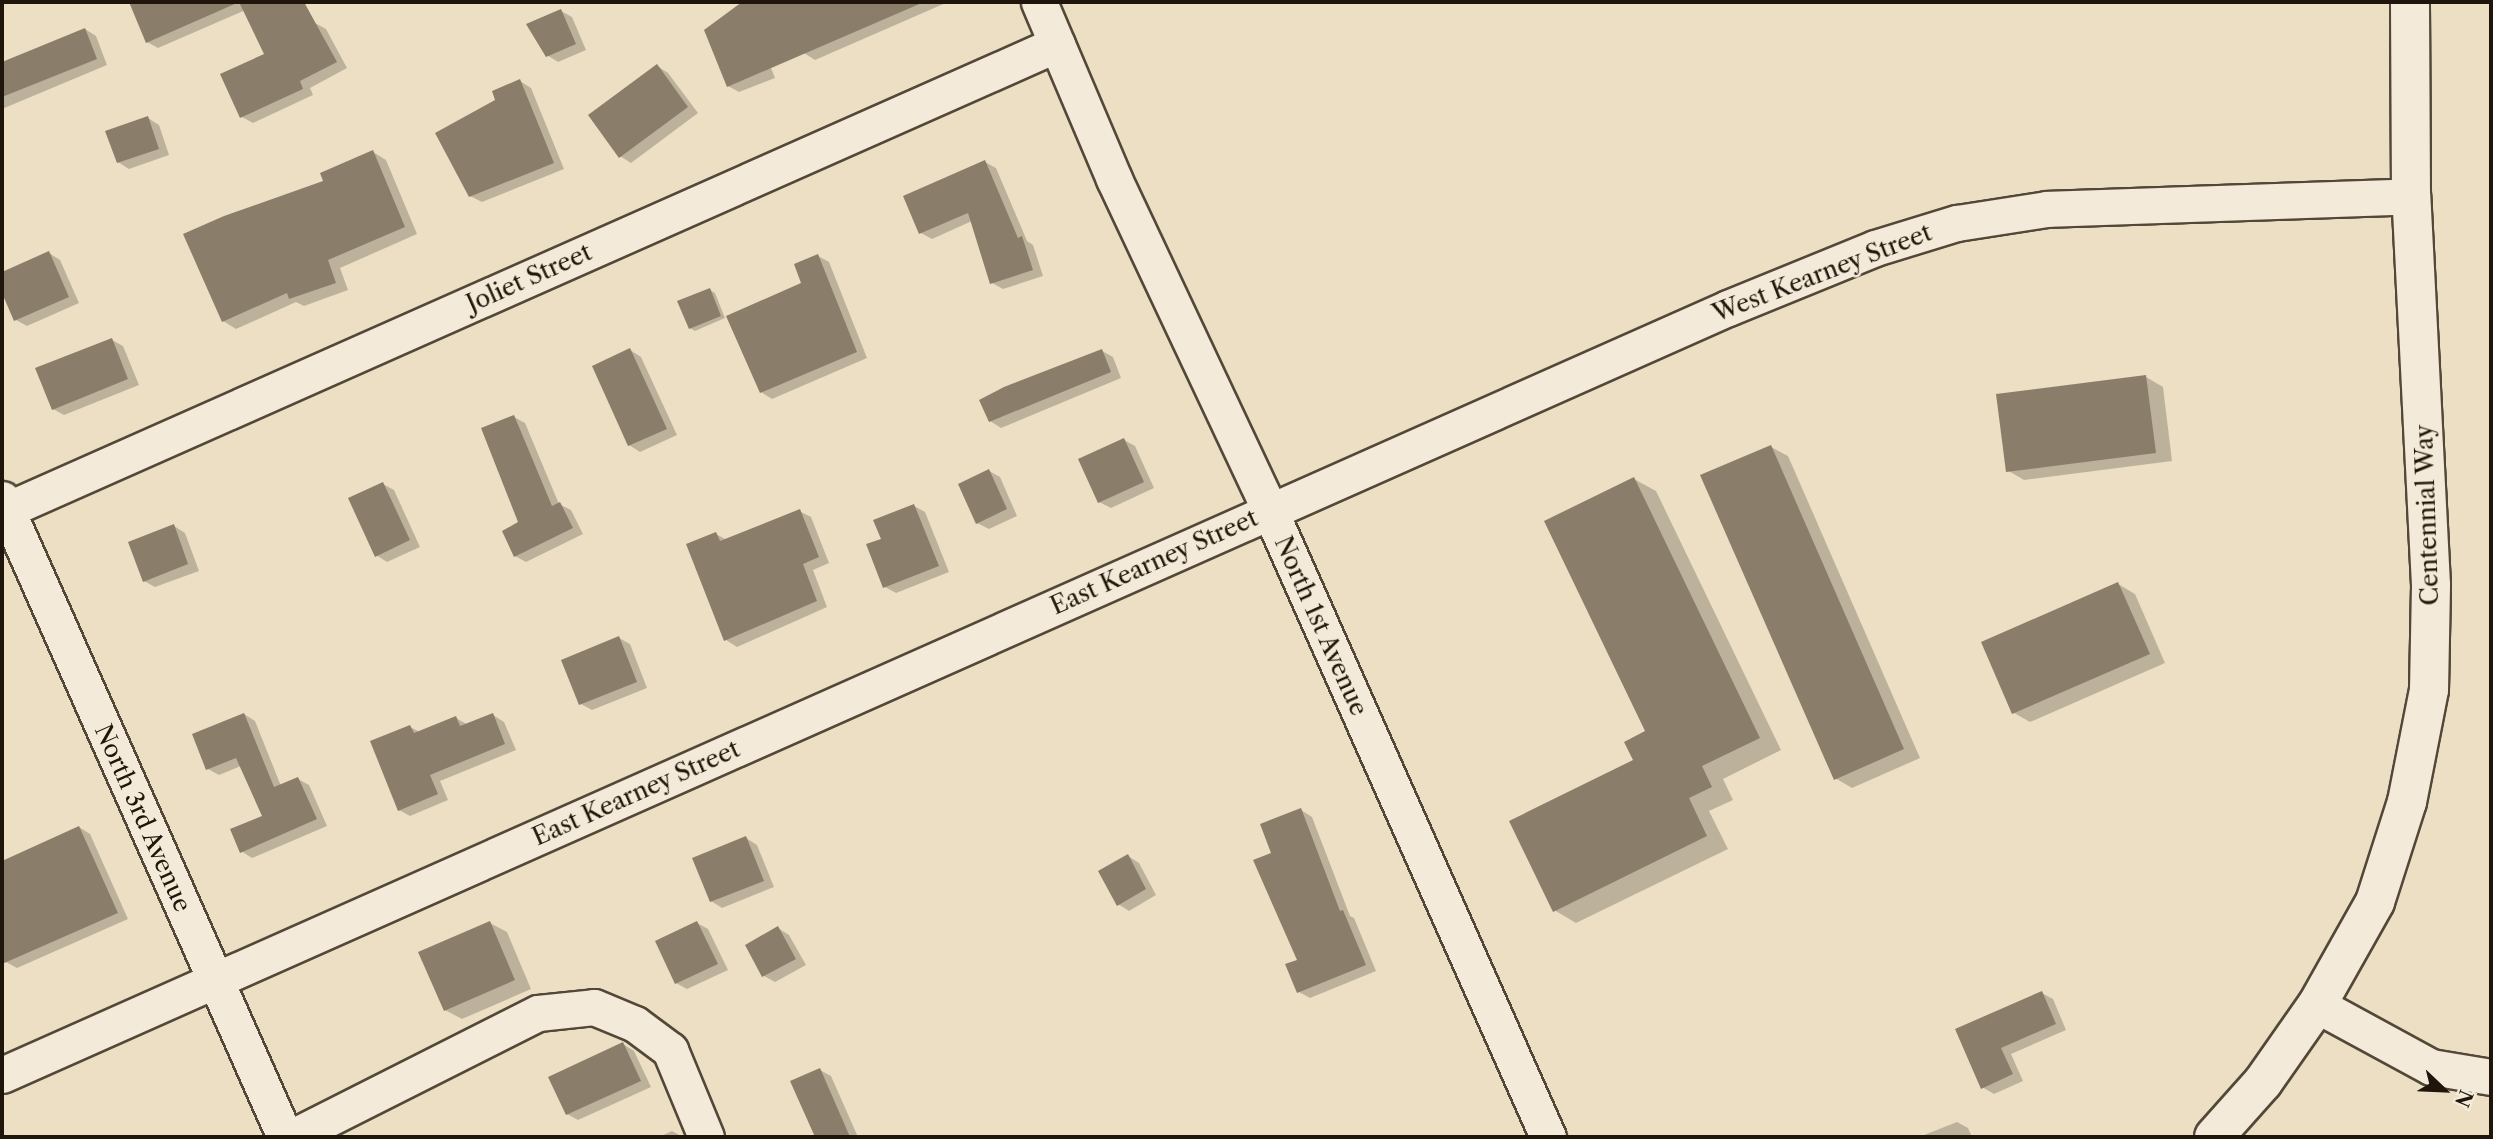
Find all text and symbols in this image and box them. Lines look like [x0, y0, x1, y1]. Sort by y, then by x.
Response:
street label: West Kearney Street [1708, 218, 1936, 328]
street label: Joliet Street [462, 238, 596, 318]
street label: Centennial Way [2409, 424, 2445, 606]
street label: East Kearney Street [1046, 503, 1262, 621]
street label: North 1st Avenue [1268, 531, 1374, 721]
street label: North 3rd Avenue [89, 719, 197, 917]
street label: East Kearney Street [528, 734, 744, 852]
north arrow [2409, 1055, 2479, 1125]
text: N [2450, 1086, 2478, 1110]

